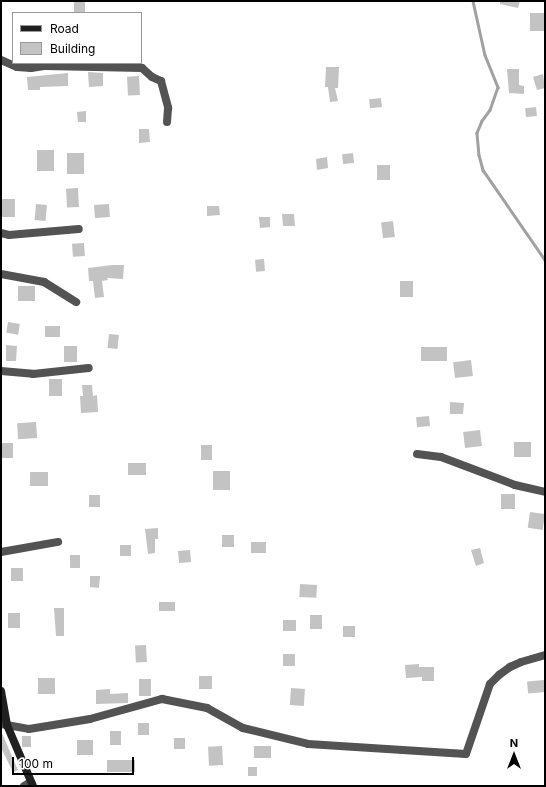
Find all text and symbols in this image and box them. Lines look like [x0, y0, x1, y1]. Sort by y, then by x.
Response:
legend [12, 12, 142, 64]
text: Road [50, 21, 79, 36]
text: Building [50, 41, 95, 56]
north arrow [494, 735, 534, 775]
text: N [510, 736, 518, 750]
scale bar [14, 749, 136, 775]
text: 100 m [19, 756, 53, 771]

